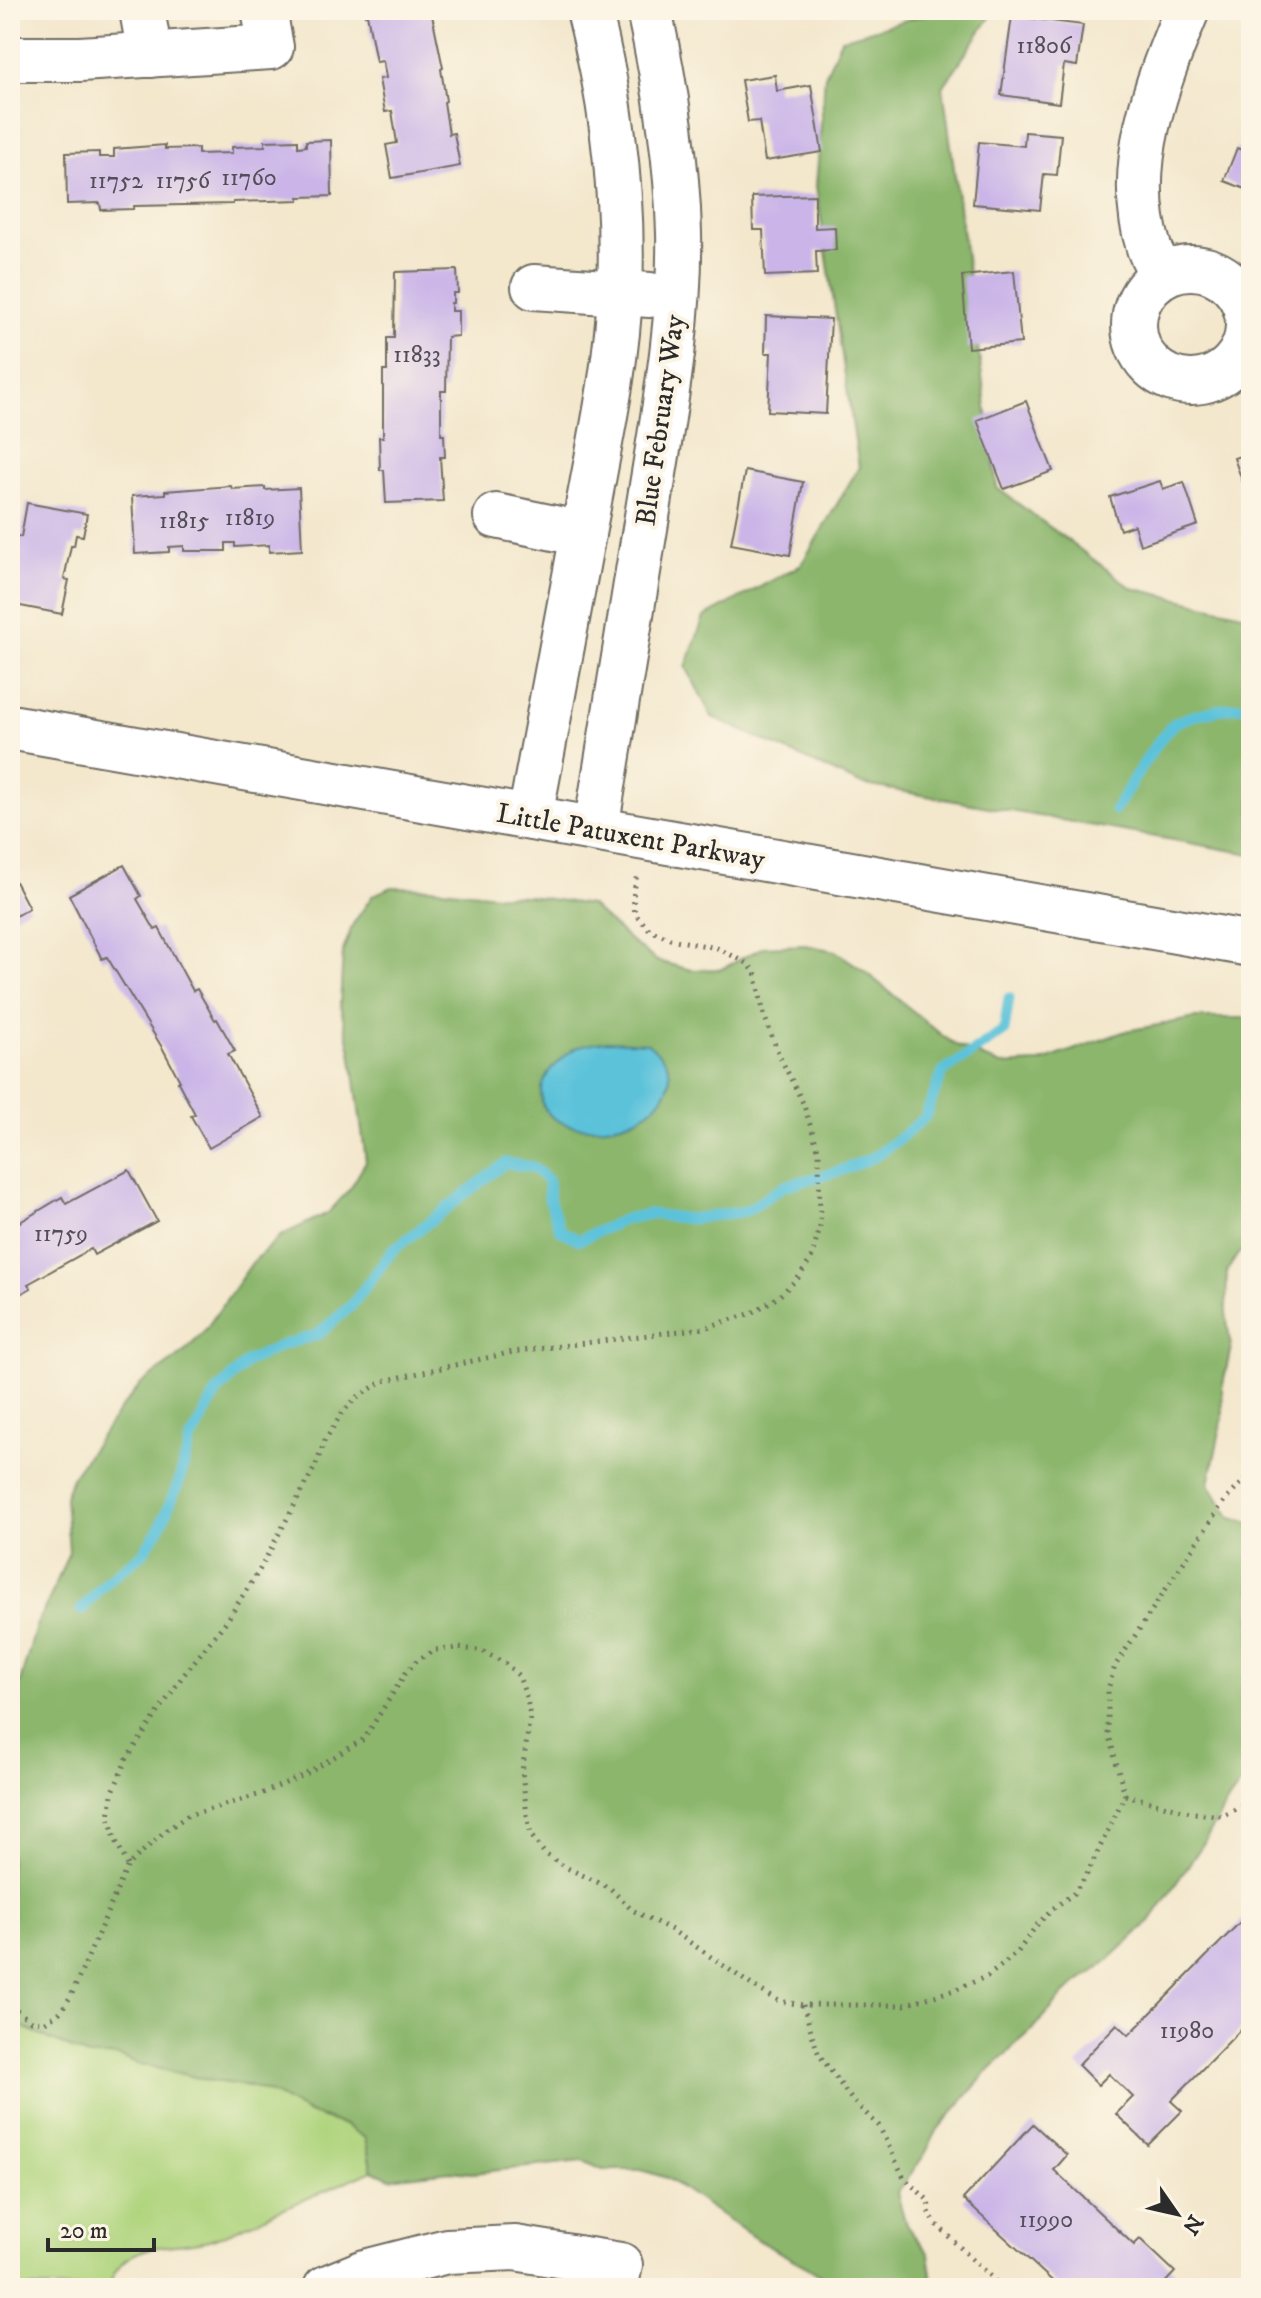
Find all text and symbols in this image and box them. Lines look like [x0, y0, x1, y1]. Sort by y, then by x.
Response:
house number: 11806 [1016, 31, 1073, 61]
house number: 11760 [221, 163, 277, 193]
house number: 11752 [89, 166, 143, 196]
house number: 11756 [156, 166, 212, 196]
street label: Blue February Way [628, 312, 693, 528]
house number: 11833 [393, 340, 441, 370]
house number: 11819 [225, 503, 275, 533]
house number: 11815 [159, 506, 209, 536]
street label: Little Patuxent Parkway [494, 796, 768, 877]
house number: 11759 [34, 1219, 88, 1249]
house number: 11980 [1160, 2016, 1214, 2046]
north arrow [1137, 2174, 1217, 2254]
scale bar [48, 2202, 154, 2252]
house number: 11990 [1019, 2205, 1073, 2235]
text: N [1176, 2209, 1209, 2239]
text: 20 m [60, 2216, 108, 2246]

